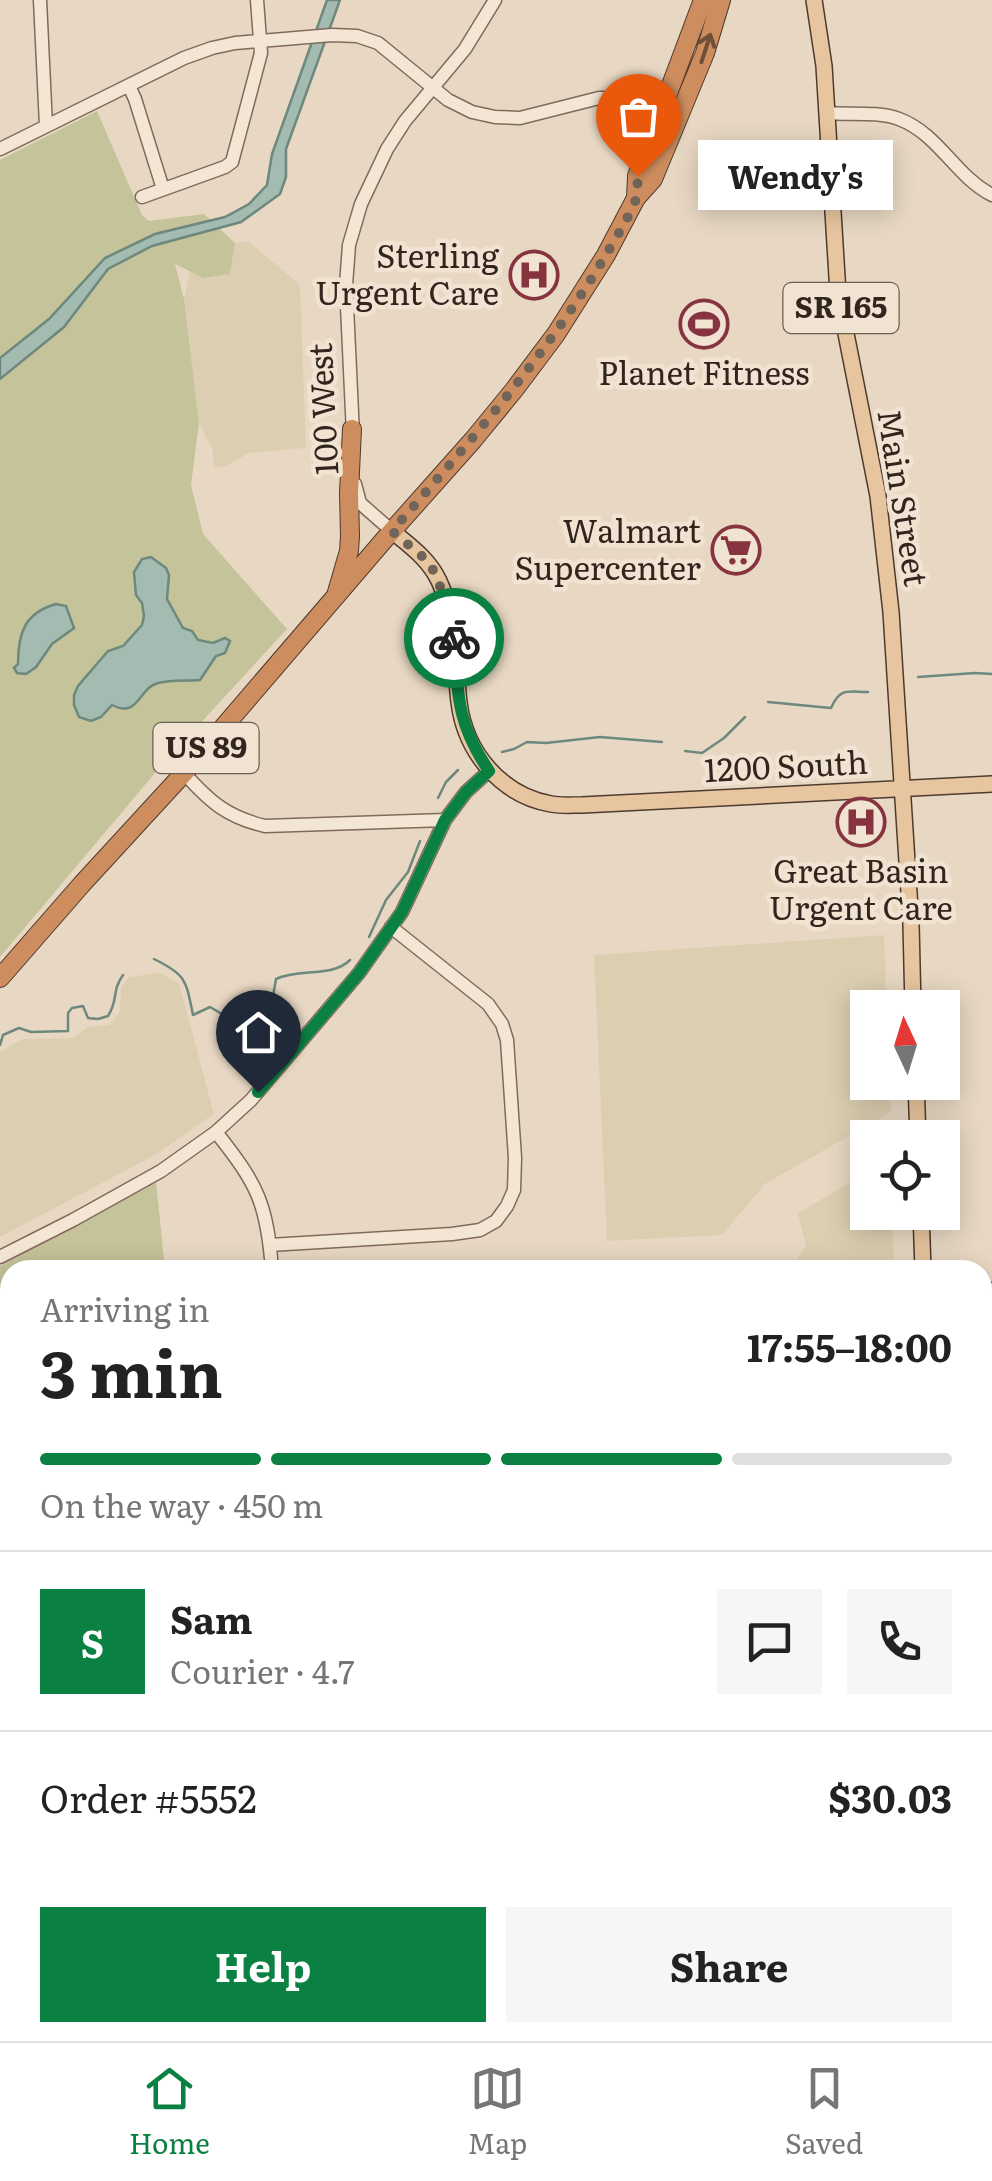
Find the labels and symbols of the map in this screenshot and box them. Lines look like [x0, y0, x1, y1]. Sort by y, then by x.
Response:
one-way arrow [698, 33, 716, 64]
pin [596, 74, 681, 177]
callout: Wendy's [698, 141, 893, 211]
place label: Sterling Urgent Care [315, 230, 499, 315]
hospital icon: Sterling Urgent Care [508, 249, 560, 301]
road number: SR 165 [784, 283, 898, 333]
sports icon: Planet Fitness [678, 298, 730, 350]
street label: 100 West [294, 342, 348, 476]
place label: Planet Fitness [599, 347, 809, 395]
street label: Main Street [867, 406, 943, 590]
place label: Walmart Supercenter [515, 505, 701, 590]
supermarket icon: Walmart Supercenter [710, 524, 762, 576]
courier [404, 588, 504, 688]
road number: US 89 [154, 723, 258, 773]
street label: 1200 South [703, 736, 869, 792]
hospital icon: Great Basin Urgent Care [835, 796, 887, 848]
place label: Great Basin Urgent Care [769, 845, 953, 930]
pin [216, 990, 301, 1093]
north arrow [850, 990, 960, 1100]

